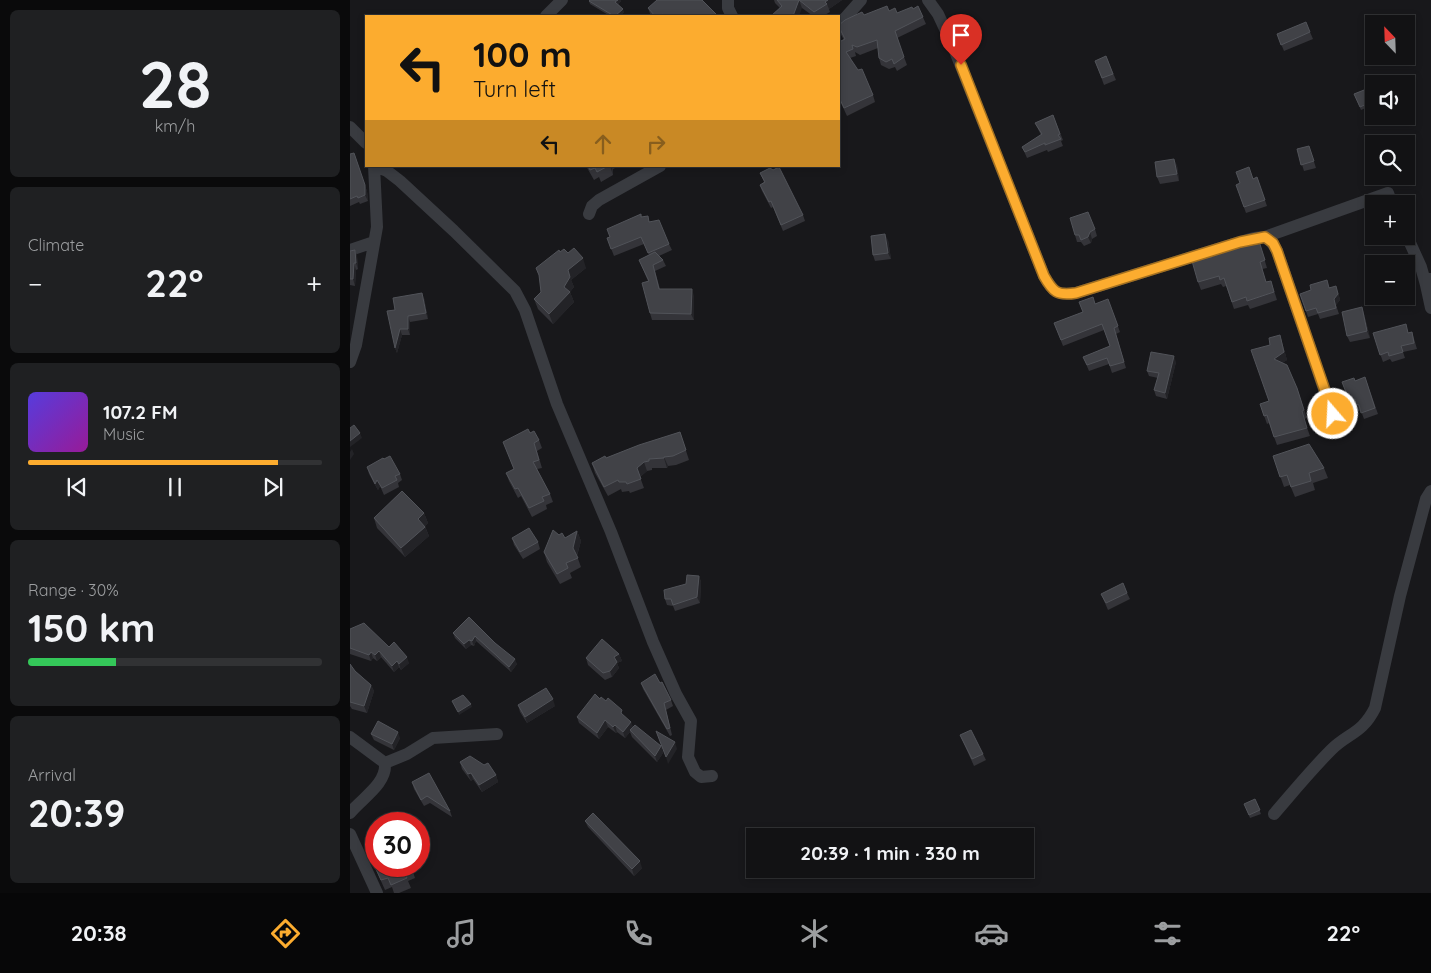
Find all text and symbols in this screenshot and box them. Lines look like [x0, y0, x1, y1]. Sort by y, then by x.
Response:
pin [940, 14, 982, 65]
north arrow [1365, 15, 1415, 65]
map controls [1365, 15, 1415, 305]
icon: arrive [947, 21, 975, 49]
text: 100 m [473, 32, 572, 76]
icon: left [390, 35, 455, 100]
text: 28 [139, 43, 211, 124]
text: Turn left [473, 75, 556, 103]
button: sound [1365, 75, 1415, 125]
text: km/h [155, 116, 195, 136]
icon: left [536, 130, 564, 158]
icon: ahead [589, 130, 617, 158]
icon: right [642, 130, 670, 158]
button: search [1365, 135, 1415, 185]
button: + [1365, 195, 1415, 245]
text: Climate [28, 235, 84, 255]
button: − [1365, 255, 1415, 305]
text: 22° [145, 259, 203, 307]
text: − [28, 266, 43, 301]
text: + [306, 266, 322, 301]
position arrow [1306, 387, 1358, 439]
text: 107.2 FM [103, 400, 178, 424]
text: Music [103, 424, 145, 444]
icon: previous [63, 473, 91, 501]
icon: pause [161, 473, 189, 501]
icon: next [259, 473, 287, 501]
text: Range · 30% [28, 580, 119, 600]
text: 150 km [28, 604, 155, 652]
text: Arrival [28, 765, 76, 785]
text: 20:39 [28, 789, 125, 837]
speed limit sign: 30 [365, 812, 430, 877]
text: 20:39 · 1 min · 330 m [800, 841, 980, 865]
icon: directions [268, 916, 303, 951]
icon: music [444, 916, 479, 951]
icon: phone [621, 916, 656, 951]
icon: climate [797, 916, 832, 951]
icon: car [974, 916, 1009, 951]
icon: filters [1150, 916, 1185, 951]
text: 20:38 [71, 919, 127, 947]
text: 22° [1327, 919, 1360, 947]

